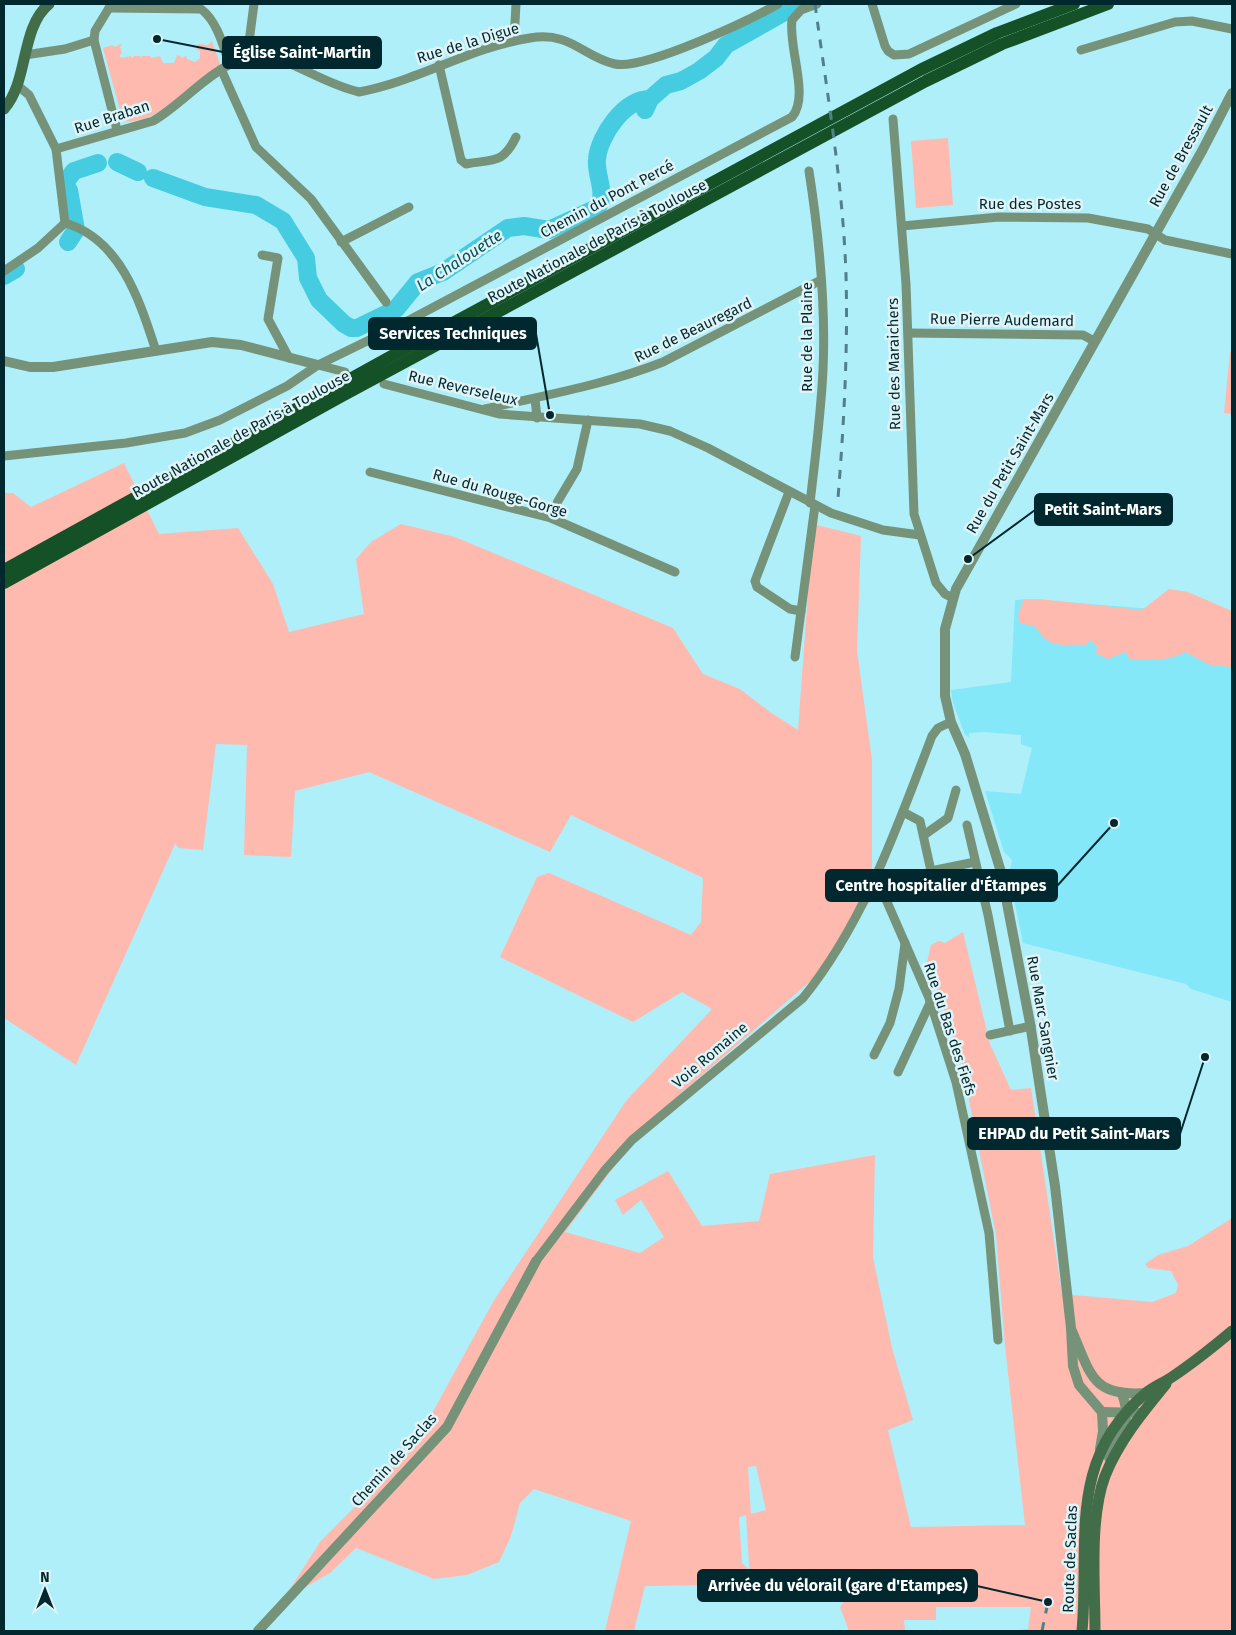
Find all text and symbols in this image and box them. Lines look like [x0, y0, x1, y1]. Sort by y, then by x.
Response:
street label: Rue de la Digue [415, 19, 521, 67]
callout: Église Saint-Martin [223, 37, 381, 68]
text: Église Saint-Martin [233, 42, 371, 62]
street label: Rue Braban [72, 96, 152, 138]
street label: Rue de Bressault [1145, 101, 1217, 210]
street label: Chemin du Pont Percé [537, 156, 677, 242]
street label: Route Nationale de Paris à Toulouse [484, 175, 710, 307]
street label: Rue des Postes [979, 195, 1081, 213]
water label: La Chalouette [413, 226, 506, 295]
street label: Rue de la Plaine [798, 282, 816, 392]
street label: Rue de Beauregard [631, 294, 755, 366]
street label: Rue des Maraichers [884, 298, 904, 430]
street label: Rue Pierre Audemard [930, 310, 1074, 330]
callout: Services Techniques [369, 318, 536, 349]
text: Services Techniques [379, 324, 527, 343]
street label: Route Nationale de Paris à Toulouse [129, 367, 353, 501]
street label: Rue Reverseleux [407, 367, 520, 409]
street label: Rue du Petit Saint-Mars [962, 389, 1058, 537]
street label: Rue du Rouge-Gorge [431, 465, 569, 521]
callout: Petit Saint-Mars [1035, 494, 1172, 525]
text: Petit Saint-Mars [1044, 500, 1162, 519]
callout: Centre hospitalier d'Étampes [826, 870, 1057, 901]
text: Centre hospitalier d'Étampes [836, 875, 1047, 895]
street label: Rue Marc Sangnier [1023, 954, 1063, 1082]
street label: Rue du Bas des Fiefs [920, 960, 980, 1098]
street label: Voie Romaine [669, 1018, 751, 1092]
callout: EHPAD du Petit Saint-Mars [968, 1118, 1180, 1149]
text: EHPAD du Petit Saint-Mars [978, 1124, 1170, 1143]
street label: Chemin de Saclas [347, 1410, 441, 1510]
street label: Route de Saclas [1059, 1505, 1081, 1613]
north arrow [20, 1565, 70, 1615]
text: N [40, 1569, 50, 1586]
callout: Arrivée du vélorail (gare d'Etampes) [698, 1570, 977, 1601]
text: Arrivée du vélorail (gare d'Etampes) [707, 1576, 968, 1595]

